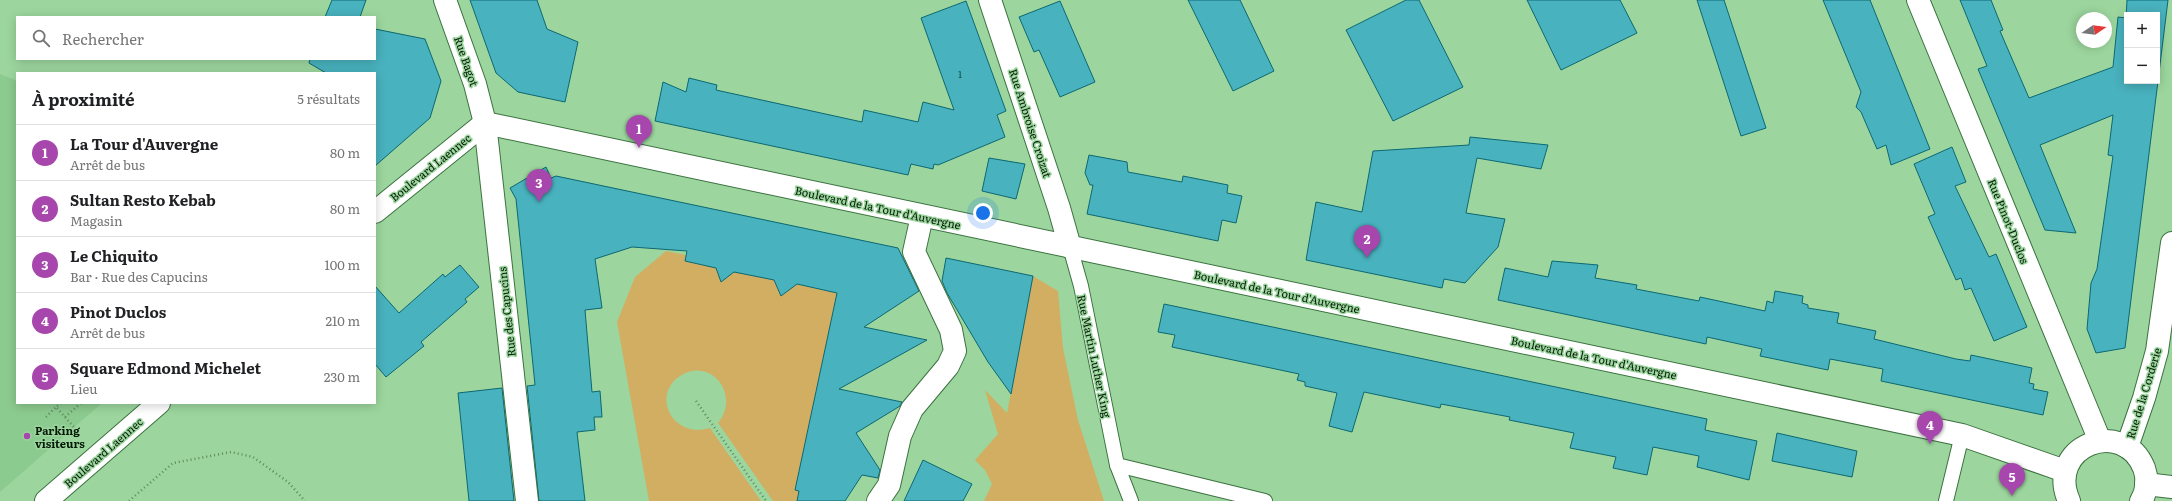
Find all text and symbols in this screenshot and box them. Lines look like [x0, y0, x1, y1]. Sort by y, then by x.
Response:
north arrow [2076, 12, 2112, 48]
map controls [2124, 12, 2160, 84]
button: + [2124, 12, 2160, 48]
search box [16, 16, 376, 60]
icon: search [30, 27, 52, 49]
text: Rechercher [62, 27, 144, 50]
street label: Rue Bagot [451, 34, 483, 89]
button: − [2124, 48, 2160, 84]
house number: 1 [958, 67, 962, 81]
street label: Rue Ambroise Croizat [1006, 67, 1056, 180]
text: À proximité [32, 86, 135, 111]
text: 5 résultats [297, 89, 360, 108]
pin: 1 [626, 115, 652, 148]
street label: Boulevard Laennec [386, 129, 474, 205]
text: La Tour d'Auvergne [70, 132, 218, 155]
text: 1 [42, 143, 48, 162]
text: 80 m [330, 143, 360, 162]
text: Arrêt de bus [70, 155, 145, 174]
pin: 3 [526, 169, 552, 202]
street label: Rue Pinot-Duclos [1985, 176, 2033, 266]
street label: Boulevard de la Tour d'Auvergne [794, 182, 963, 232]
text: Sultan Resto Kebab [70, 188, 216, 211]
text: 2 [42, 199, 48, 218]
text: 80 m [330, 199, 360, 218]
your location [973, 203, 993, 223]
text: Magasin [70, 211, 123, 230]
pin: 2 [1354, 225, 1380, 258]
text: Le Chiquito [70, 244, 158, 267]
text: 3 [41, 255, 49, 274]
text: 100 m [324, 255, 360, 274]
street label: Rue des Capucins [493, 266, 519, 358]
street label: Boulevard de la Tour d'Auvergne [1193, 266, 1362, 316]
text: Bar · Rue des Capucins [70, 267, 208, 286]
street label: Rue Martin Luther King [1074, 293, 1116, 420]
text: Pinot Duclos [70, 300, 166, 323]
text: 4 [41, 311, 49, 330]
text: 210 m [325, 311, 360, 330]
text: Arrêt de bus [70, 323, 145, 342]
street label: Boulevard de la Tour d'Auvergne [1510, 332, 1679, 382]
street label: Rue de la Corderie [2122, 345, 2165, 441]
text: Square Edmond Michelet [70, 356, 261, 379]
text: 5 [41, 367, 49, 386]
text: 230 m [324, 367, 360, 386]
text: Lieu [70, 379, 98, 398]
pin: 4 [1917, 411, 1943, 444]
street label: Boulevard Laennec [60, 413, 146, 491]
place label: Parking visiteurs [35, 422, 85, 451]
marker: Parking visiteurs [22, 431, 32, 441]
pin: 5 [1999, 463, 2025, 496]

